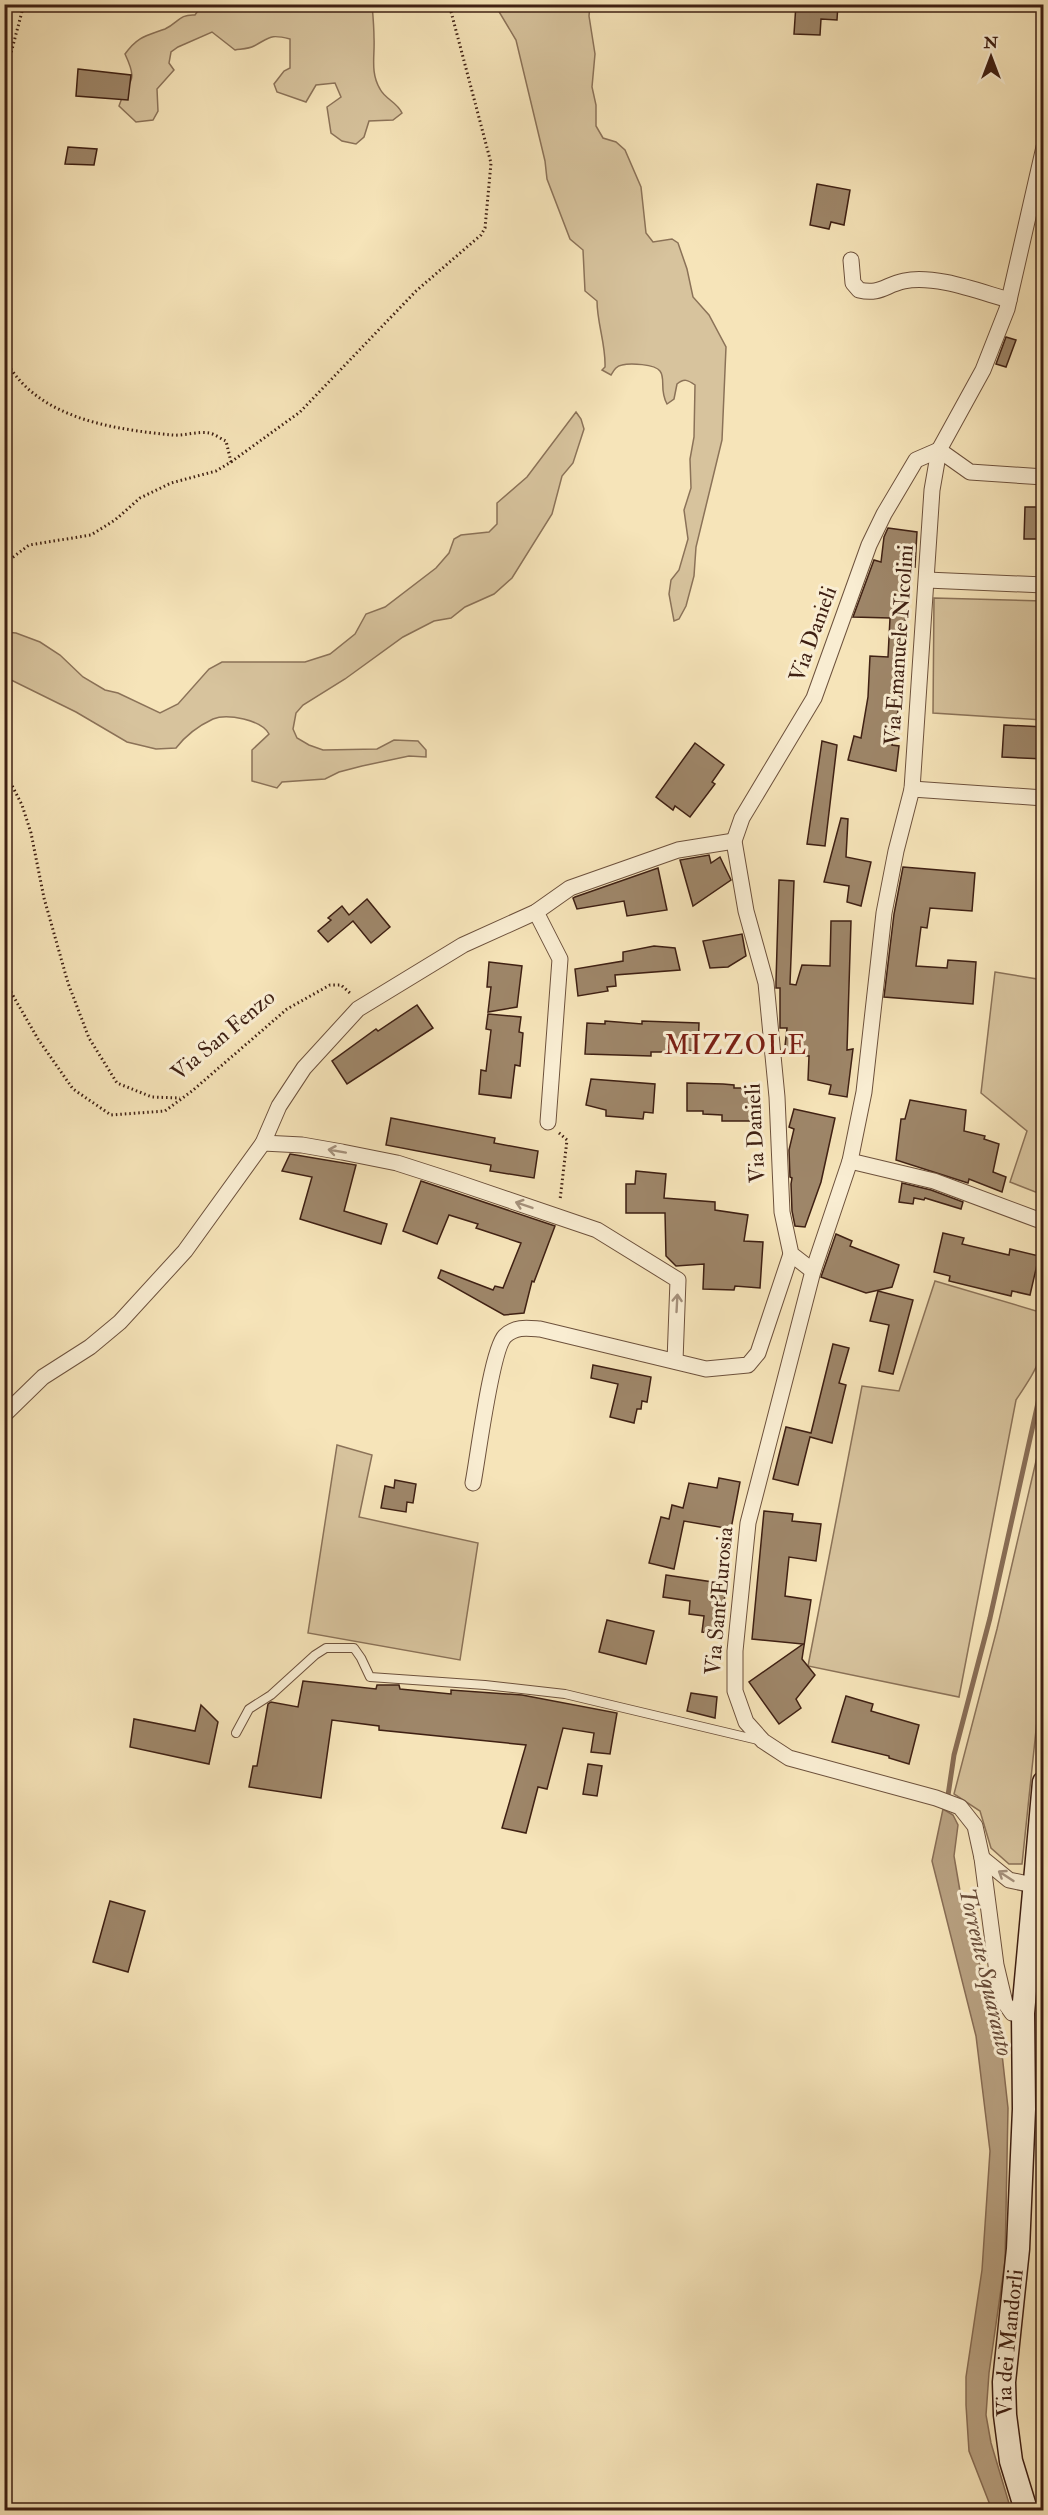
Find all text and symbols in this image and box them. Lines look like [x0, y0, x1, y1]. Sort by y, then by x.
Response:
north arrow [961, 27, 1021, 87]
text: N [983, 33, 999, 53]
street label: Via Emanuele Nicolini [878, 543, 920, 746]
street label: Via Danieli [783, 582, 843, 686]
street label: Via San Fenzo [165, 983, 281, 1087]
district label: MIZZOLE [664, 1030, 808, 1062]
street label: Via Danieli [738, 1082, 772, 1184]
one-way arrow [328, 1145, 348, 1156]
one-way arrow [515, 1199, 534, 1210]
one-way arrow [671, 1294, 682, 1314]
street label: Via Sant'Eurosia [699, 1525, 740, 1676]
one-way arrow [997, 1869, 1014, 1882]
water label: Torrente Squaranto [952, 1885, 1020, 2059]
street label: Via dei Mandorli [990, 2268, 1030, 2417]

